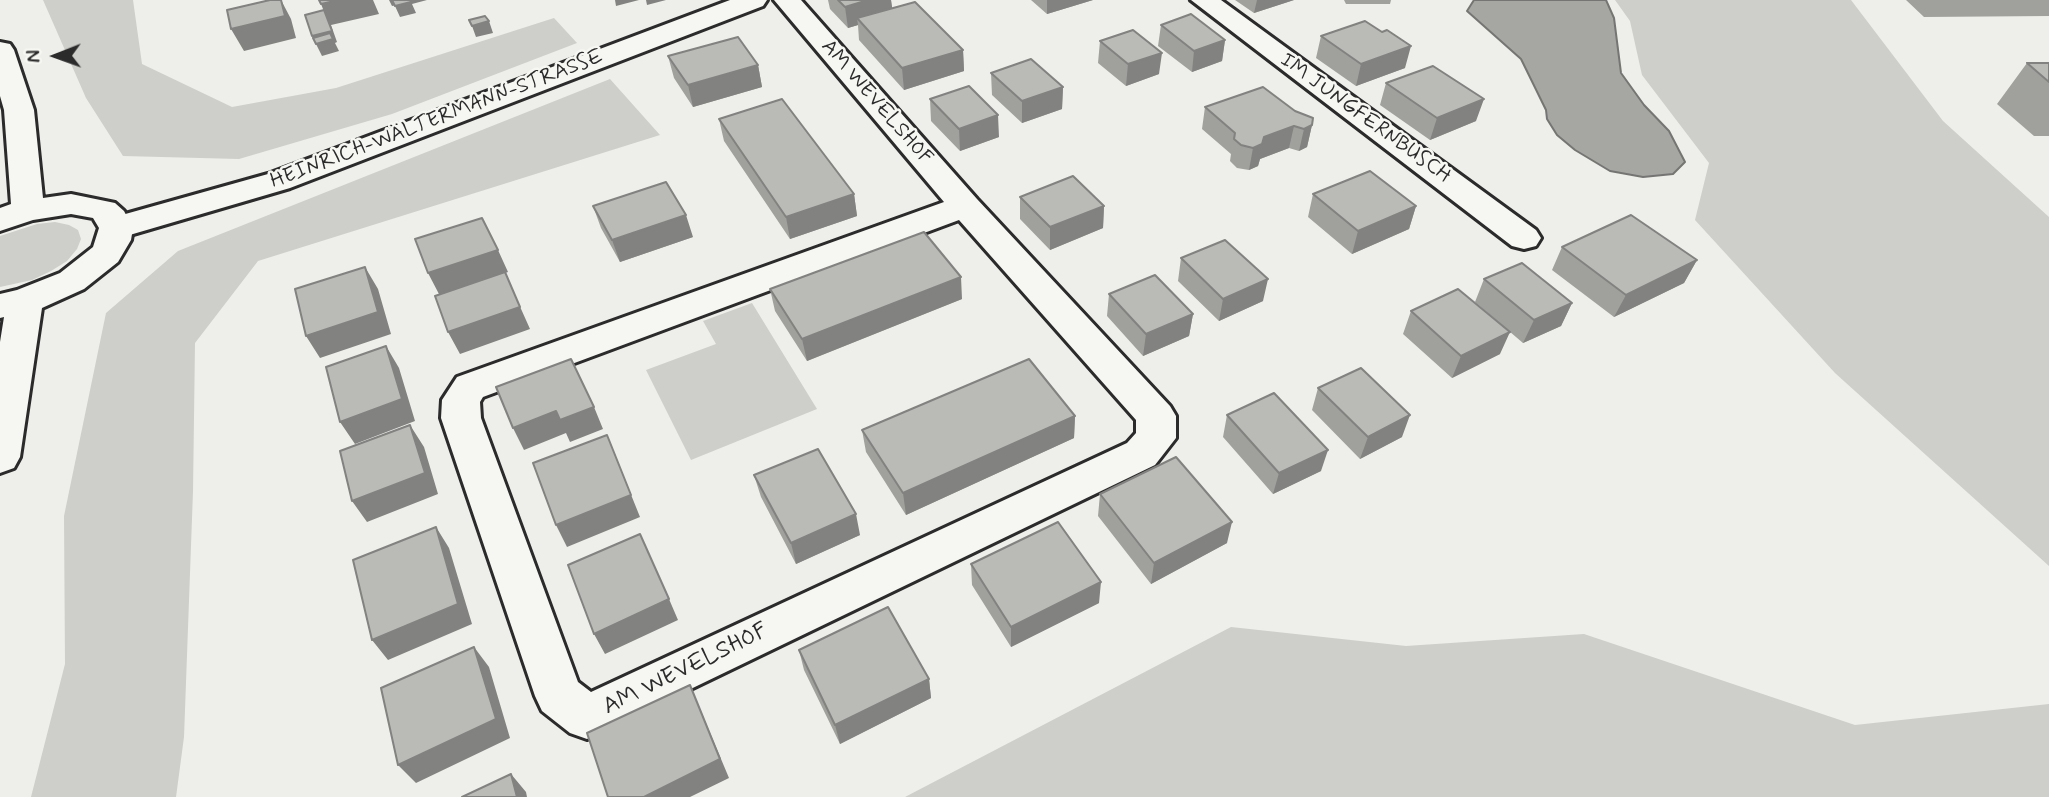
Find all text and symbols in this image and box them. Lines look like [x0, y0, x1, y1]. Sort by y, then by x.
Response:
north arrow [21, 21, 91, 91]
street label: AM WEVELSHOF [815, 35, 937, 171]
street label: HEINRICH-WÄLTERMANN-STRASSE [267, 45, 607, 195]
street label: IM JUNGFERNBUSCH [1275, 48, 1455, 190]
text: N [22, 50, 47, 63]
street label: AM WEVELSHOF [599, 618, 773, 722]

